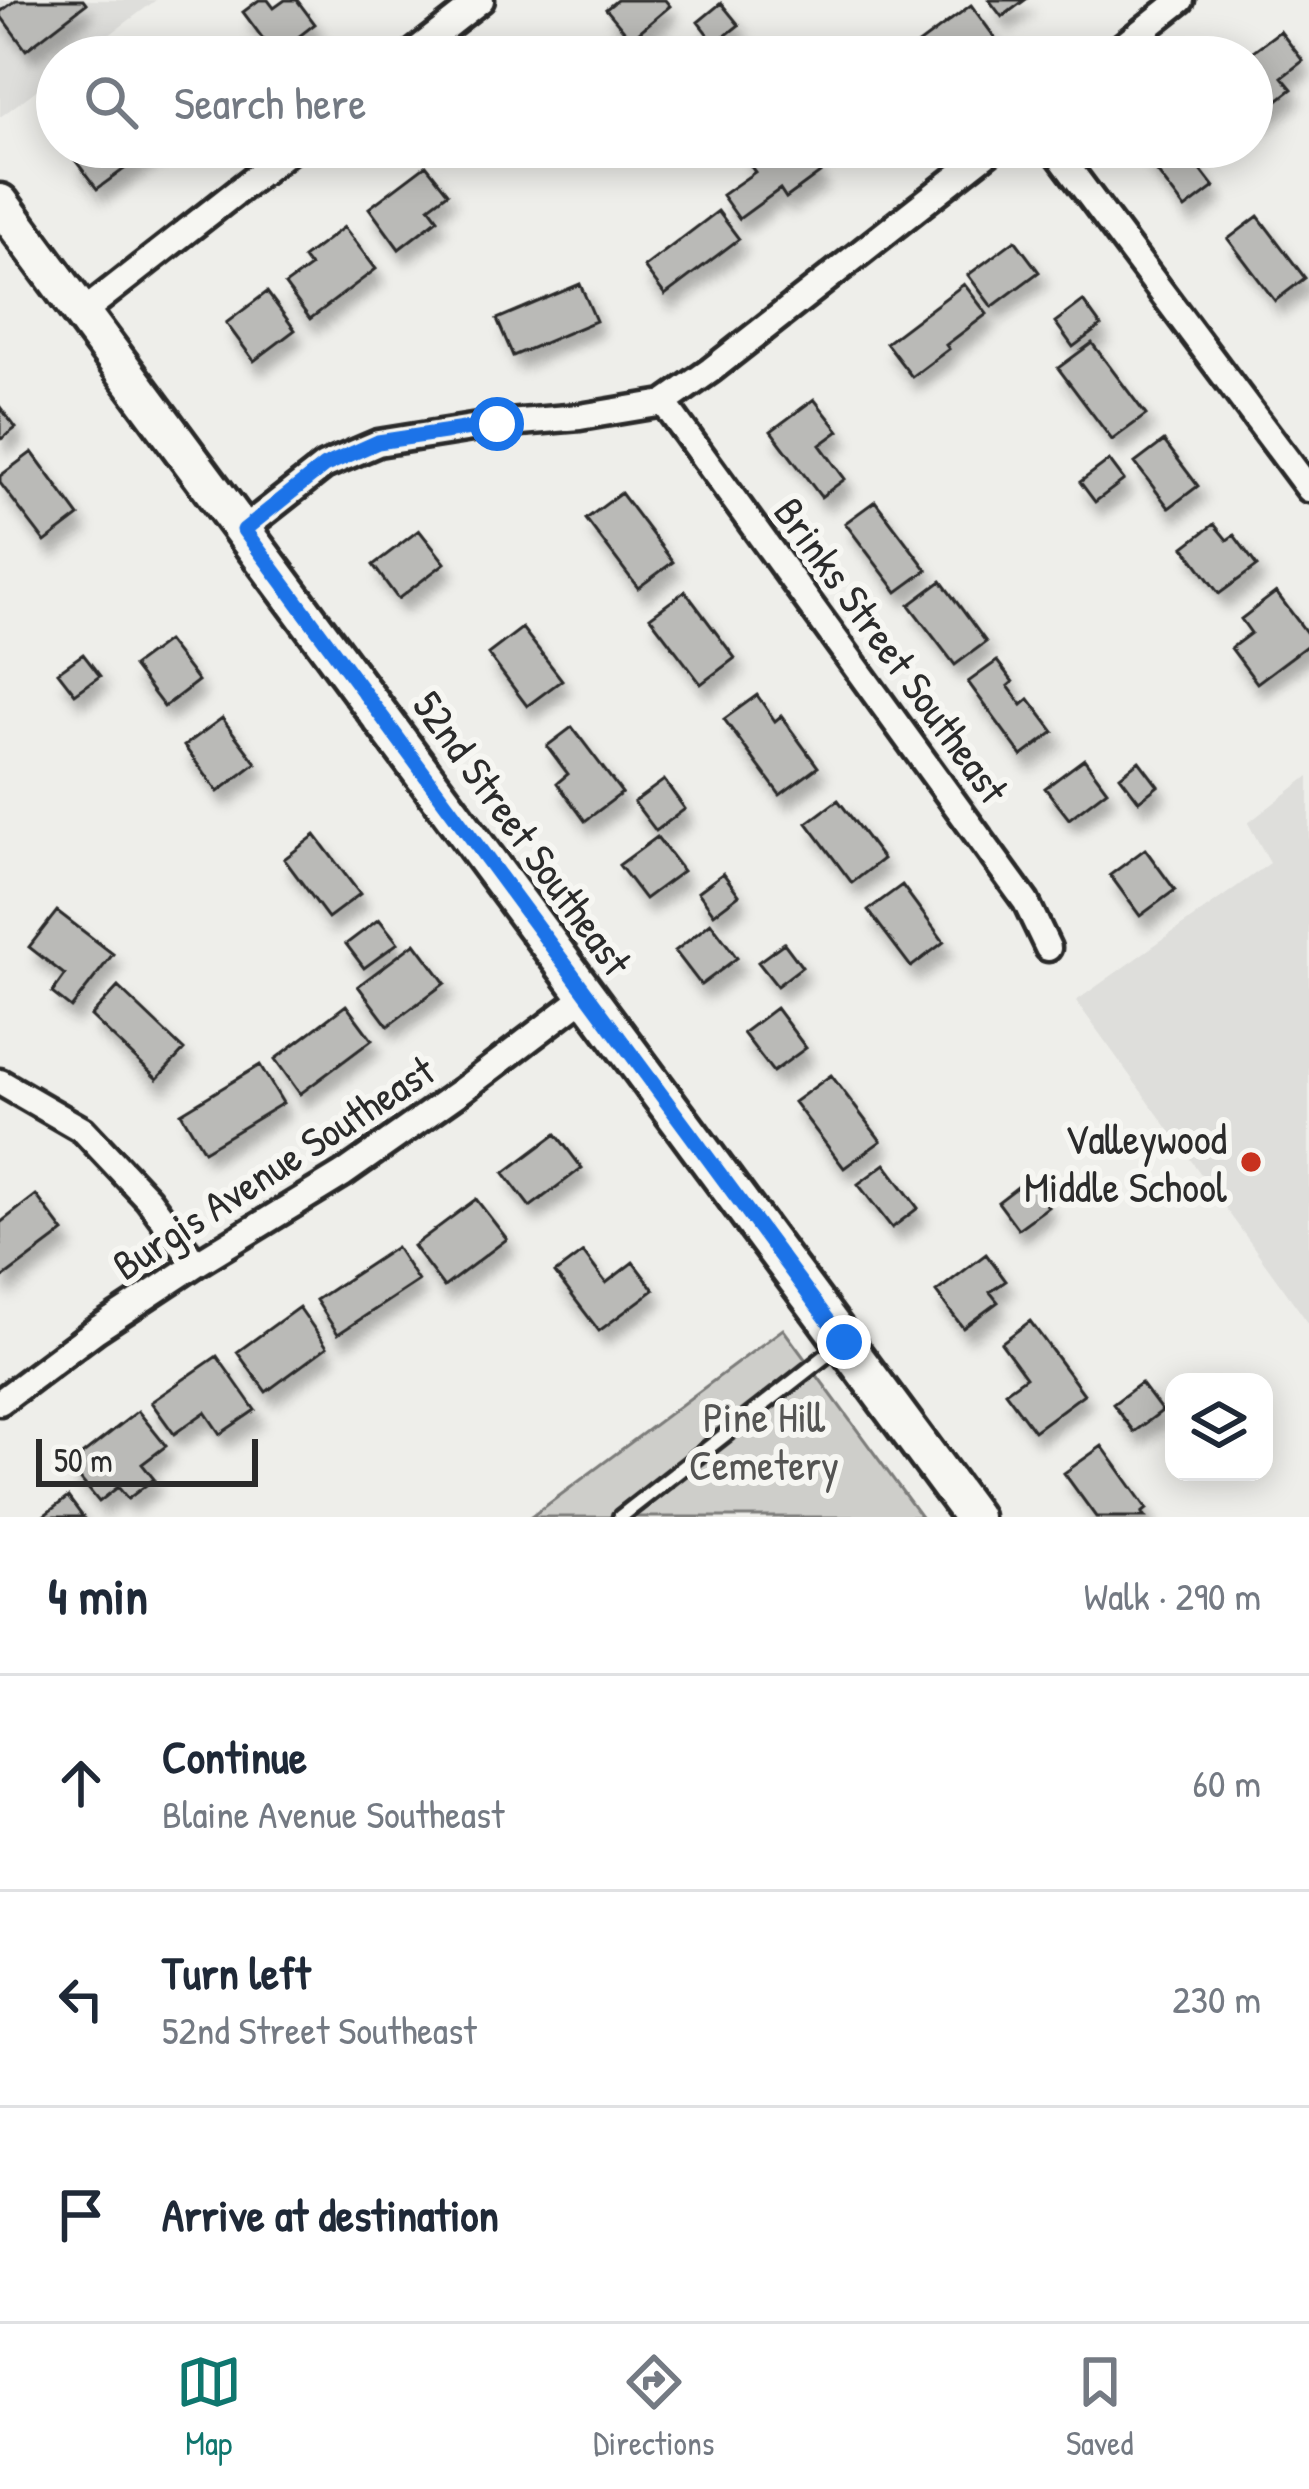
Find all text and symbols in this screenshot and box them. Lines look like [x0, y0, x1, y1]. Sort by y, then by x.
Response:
search box [36, 36, 1273, 168]
icon: search [78, 69, 144, 135]
text: Search here [174, 72, 366, 133]
route start [470, 397, 524, 451]
street label: Brinks Street Southeast [762, 485, 1023, 815]
street label: 52nd Street Southeast [400, 679, 646, 987]
street label: Burgis Avenue Southeast [101, 1041, 445, 1293]
place label: Valleywood Middle School [1024, 1110, 1228, 1215]
marker: Valleywood Middle School [1238, 1149, 1264, 1175]
route end [817, 1315, 871, 1369]
map controls [1165, 1373, 1273, 1481]
button: layers [1165, 1373, 1273, 1481]
park label: Pine Hill Cemetery [689, 1388, 839, 1493]
scale bar [36, 1433, 258, 1486]
text: 50 m [54, 1438, 113, 1482]
text: 4 min [48, 1561, 148, 1630]
text: Walk · 290 m [1084, 1569, 1261, 1622]
text: Continue [162, 1726, 307, 1787]
icon: ahead [48, 1750, 114, 1816]
text: 60 m [1192, 1756, 1261, 1809]
text: Blaine Avenue Southeast [162, 1787, 504, 1840]
text: Turn left [162, 1942, 311, 2003]
icon: left [48, 1966, 114, 2032]
text: 230 m [1172, 1972, 1261, 2025]
text: 52nd Street Southeast [162, 2003, 477, 2056]
icon: arrive [48, 2182, 114, 2248]
text: Arrive at destination [162, 2184, 499, 2245]
tab: Map [176, 2349, 242, 2465]
tab: Directions [593, 2349, 715, 2465]
tab: Saved [1066, 2349, 1133, 2465]

